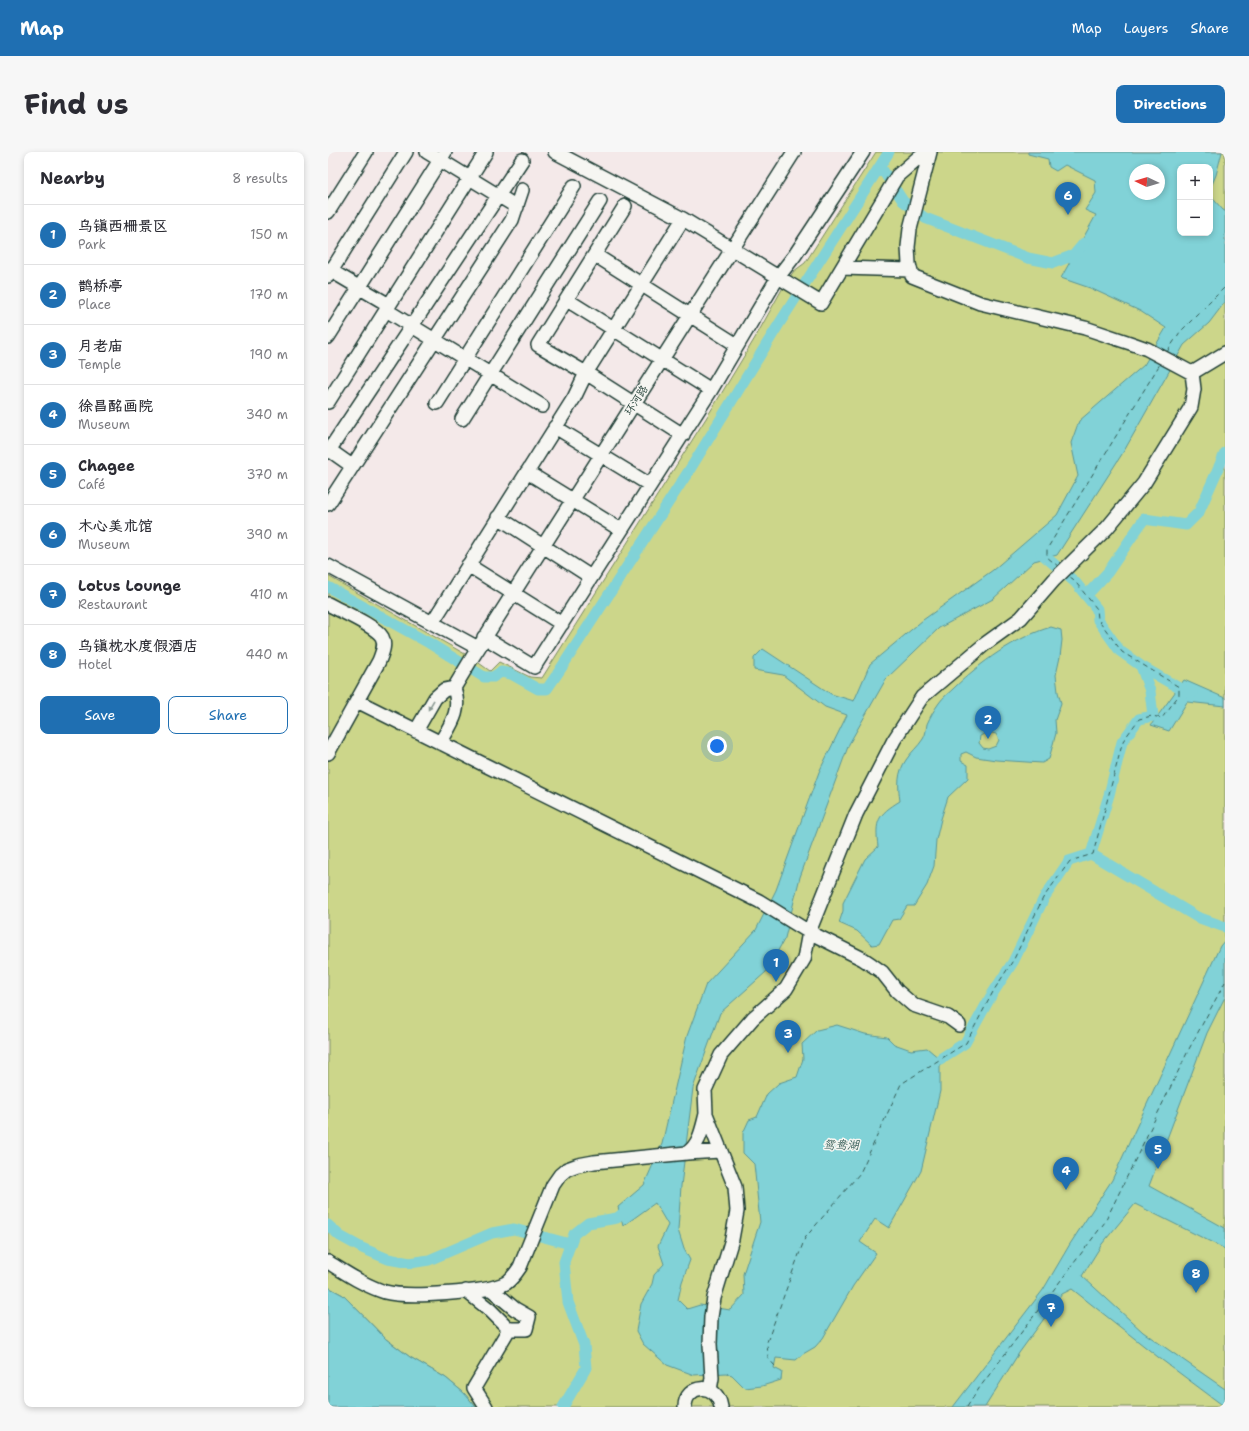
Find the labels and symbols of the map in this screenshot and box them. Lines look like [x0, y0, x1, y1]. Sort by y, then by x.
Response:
north arrow [1129, 164, 1165, 200]
pin: 6 [1055, 182, 1081, 215]
street label: 环河路 [621, 382, 652, 418]
one-way arrow [428, 699, 435, 711]
pin: 2 [975, 706, 1001, 739]
your location [707, 736, 727, 756]
pin: 1 [763, 949, 789, 982]
pin: 3 [775, 1020, 801, 1053]
pin: 5 [1145, 1136, 1171, 1169]
water label: 鸳鸯湖 [823, 1137, 860, 1153]
pin: 4 [1053, 1157, 1079, 1190]
pin: 8 [1183, 1260, 1209, 1293]
pin: 7 [1038, 1294, 1064, 1327]

